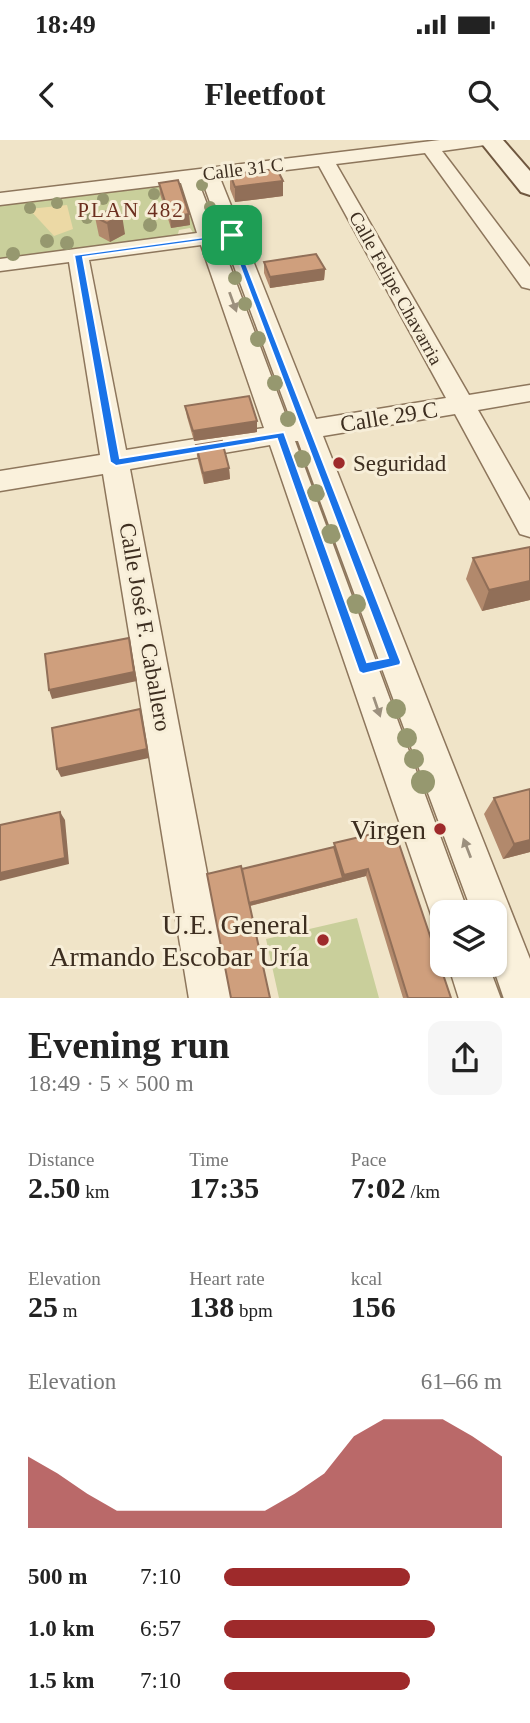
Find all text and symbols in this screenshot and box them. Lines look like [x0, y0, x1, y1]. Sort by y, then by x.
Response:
text: 18:49 [35, 10, 96, 39]
icon: back [28, 76, 66, 114]
text: Fleetfoot [205, 76, 325, 112]
icon: search [464, 76, 502, 114]
street label: Calle 31 C [201, 154, 285, 184]
district label: PLAN 482 [77, 198, 185, 222]
pin [202, 205, 262, 265]
street label: Calle Felipe Chavarria [345, 208, 447, 369]
icon: arrive [213, 216, 251, 254]
one-way arrow [228, 291, 239, 312]
street label: Calle 29 C [338, 397, 440, 437]
place label: Seguridad [353, 451, 447, 476]
marker: Seguridad [331, 455, 347, 471]
street label: Calle José F. Caballero [114, 521, 176, 733]
one-way arrow [372, 697, 383, 718]
place label: Virgen [350, 814, 426, 845]
marker: Virgen [432, 821, 448, 837]
one-way arrow [462, 838, 473, 859]
map controls [430, 900, 507, 977]
button: layers [430, 900, 507, 977]
place label: U.E. General Armando Escobar Uría [49, 909, 310, 972]
marker: U.E. General Armando Escobar Uría [315, 932, 331, 948]
button: share [428, 1021, 502, 1095]
text: Evening run [28, 1024, 230, 1066]
text: 18:49 · 5 × 500 m [28, 1071, 194, 1096]
text: Distance [28, 1149, 94, 1170]
text: Time [189, 1149, 229, 1170]
text: Pace [351, 1149, 387, 1170]
text: 2.50 [28, 1171, 81, 1204]
text: 17:35 [189, 1171, 259, 1204]
text: 7:02 [351, 1171, 406, 1204]
text: km [81, 1181, 110, 1202]
text: /km [406, 1181, 440, 1202]
text: Elevation [28, 1268, 101, 1289]
text: Heart rate [189, 1268, 265, 1289]
text: kcal [351, 1268, 382, 1289]
text: 25 [28, 1290, 58, 1323]
text: 138 [189, 1290, 234, 1323]
text: 156 [351, 1290, 396, 1323]
text: m [58, 1300, 78, 1321]
text: bpm [234, 1300, 273, 1321]
text: Elevation [28, 1369, 116, 1394]
text: 61–66 m [421, 1369, 502, 1394]
text: 500 m [28, 1564, 87, 1589]
text: 7:10 [140, 1564, 181, 1589]
text: 1.0 km [28, 1616, 94, 1641]
text: 6:57 [140, 1616, 181, 1641]
text: 1.5 km [28, 1668, 94, 1693]
text: 7:10 [140, 1668, 181, 1693]

